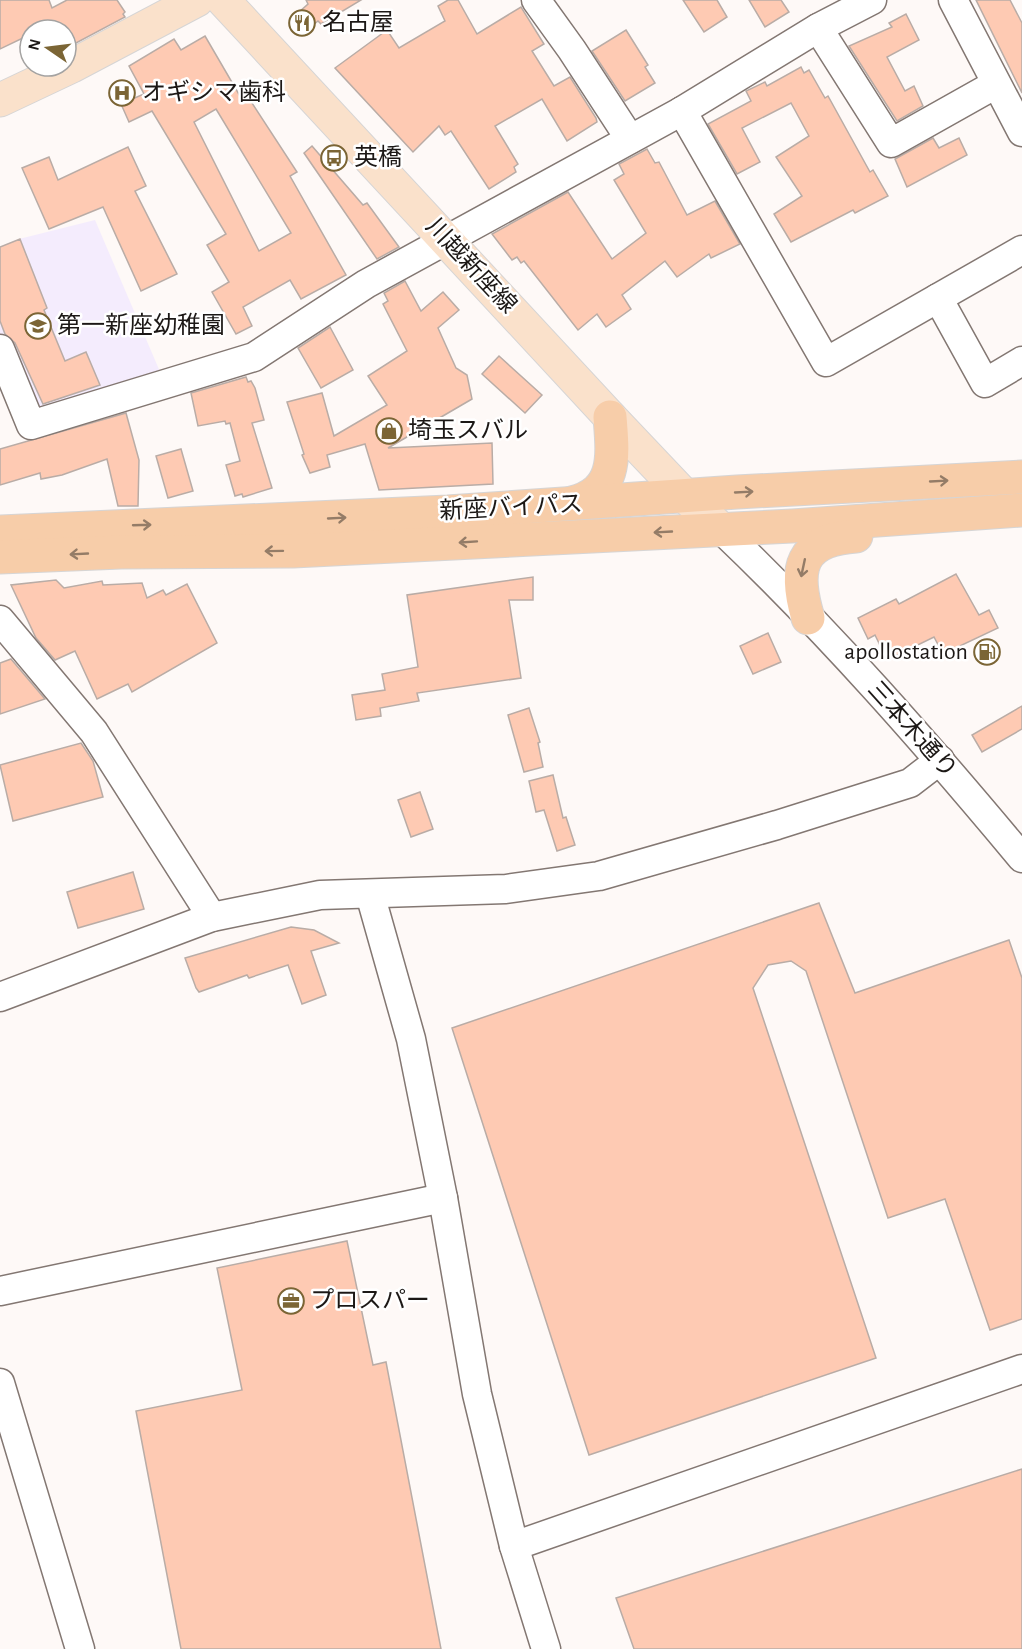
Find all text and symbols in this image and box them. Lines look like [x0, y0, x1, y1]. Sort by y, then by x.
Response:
restaurant icon: 名古屋 [287, 8, 317, 38]
place label: 名古屋 [322, 9, 394, 35]
north arrow [18, 18, 78, 78]
text: N [25, 37, 44, 52]
hospital icon: オギシマ歯科 [107, 78, 137, 108]
place label: オギシマ歯科 [142, 79, 286, 105]
bus stop icon: 英橋 [319, 143, 349, 173]
place label: 英橋 [354, 144, 402, 170]
street label: 川越新座線 [421, 213, 522, 318]
school or university icon: 第一新座幼稚園 [23, 311, 53, 341]
place label: 第一新座幼稚園 [57, 312, 225, 338]
shop icon: 埼玉スバル [374, 416, 404, 446]
place label: 埼玉スバル [408, 417, 528, 443]
one-way arrow [929, 476, 949, 487]
one-way arrow [734, 486, 754, 497]
street label: 新座バイパス [439, 490, 583, 524]
one-way arrow [327, 512, 347, 523]
one-way arrow [132, 519, 152, 531]
one-way arrow [654, 526, 674, 537]
one-way arrow [459, 537, 479, 548]
one-way arrow [264, 545, 284, 557]
one-way arrow [69, 548, 89, 559]
one-way arrow [797, 558, 809, 577]
fuel station icon: apollostation [972, 637, 1002, 667]
place label: apollostation [844, 640, 968, 664]
street label: 三本木通り [863, 676, 963, 783]
office icon: プロスパー [276, 1286, 306, 1316]
place label: プロスパー [310, 1288, 430, 1313]

